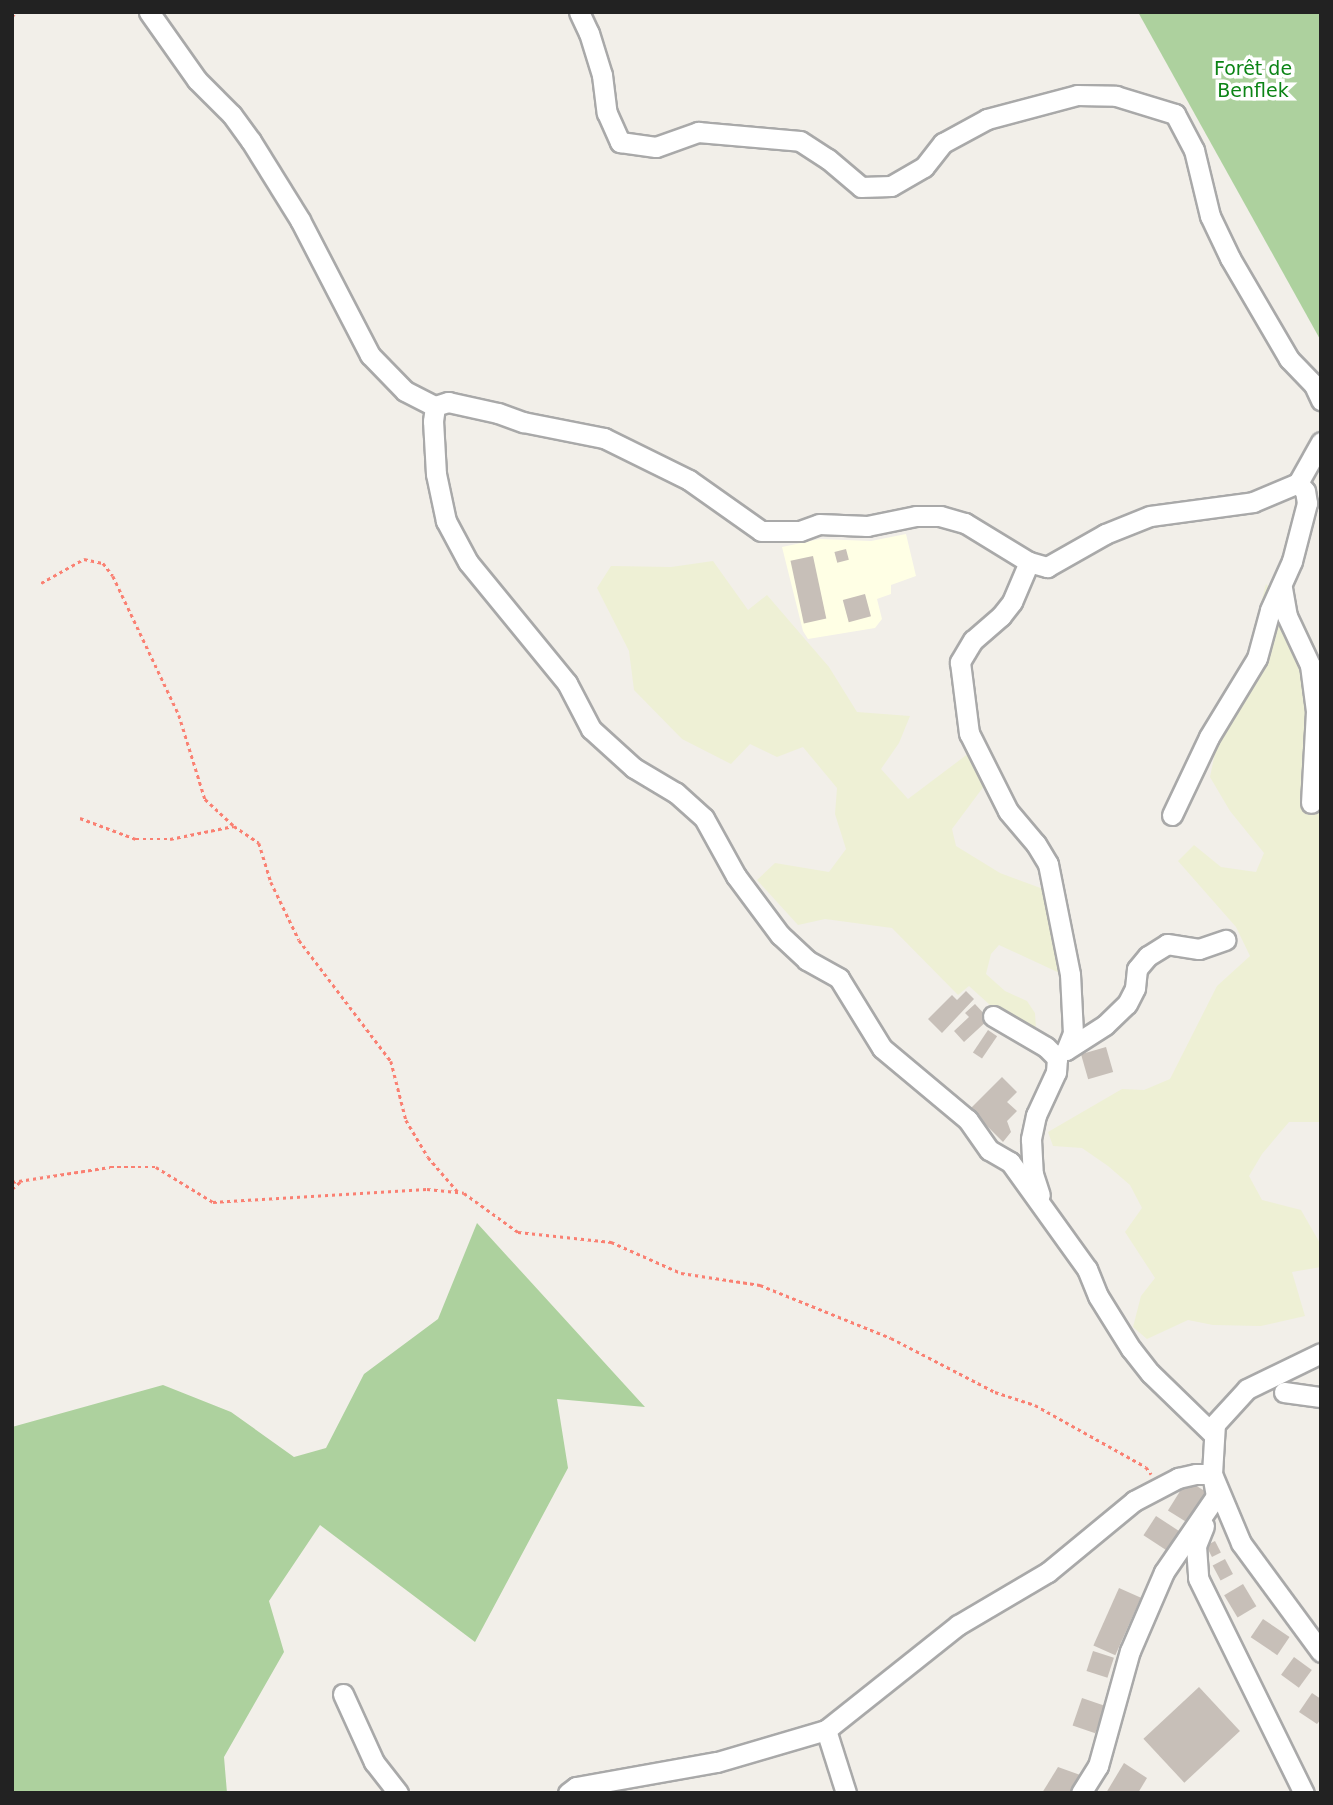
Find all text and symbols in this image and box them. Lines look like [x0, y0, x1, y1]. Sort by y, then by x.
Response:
park label: Forêt de Benflek [1214, 58, 1292, 102]

